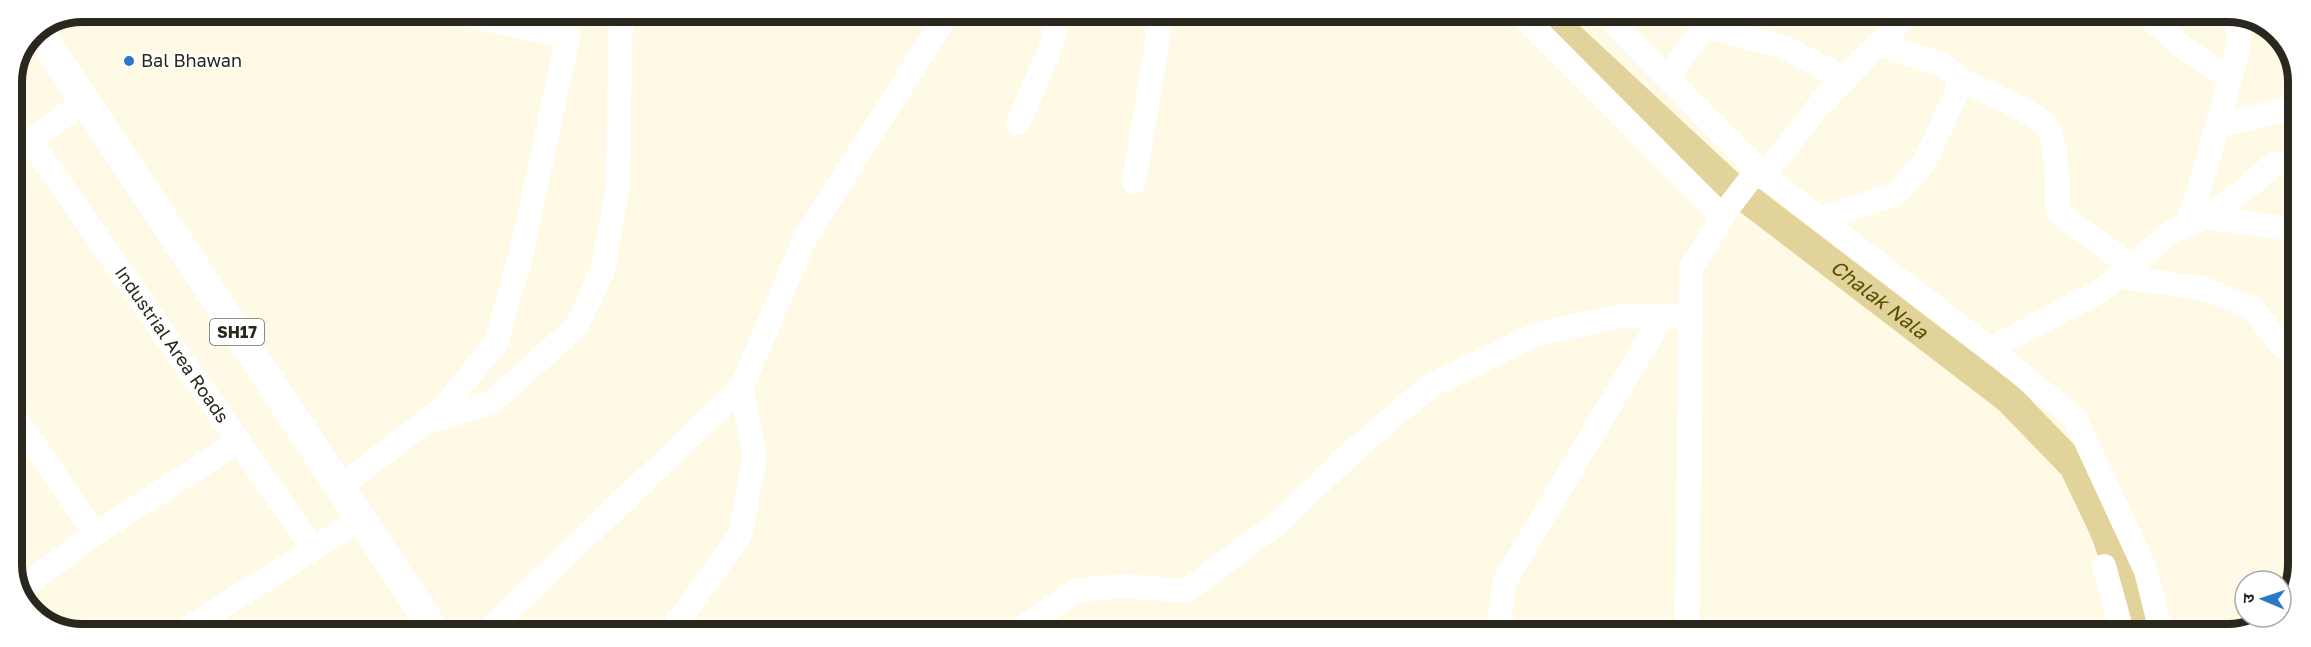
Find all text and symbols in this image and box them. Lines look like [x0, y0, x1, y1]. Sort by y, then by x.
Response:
place label: Bal Bhawan [141, 49, 242, 71]
marker: Bal Bhawan [122, 54, 136, 68]
water label: Chalak Nala [1827, 254, 1933, 344]
street label: Industrial Area Roads [111, 262, 234, 427]
road number: SH17 [210, 319, 264, 345]
north arrow [2233, 569, 2293, 629]
text: उ [2238, 593, 2258, 604]

